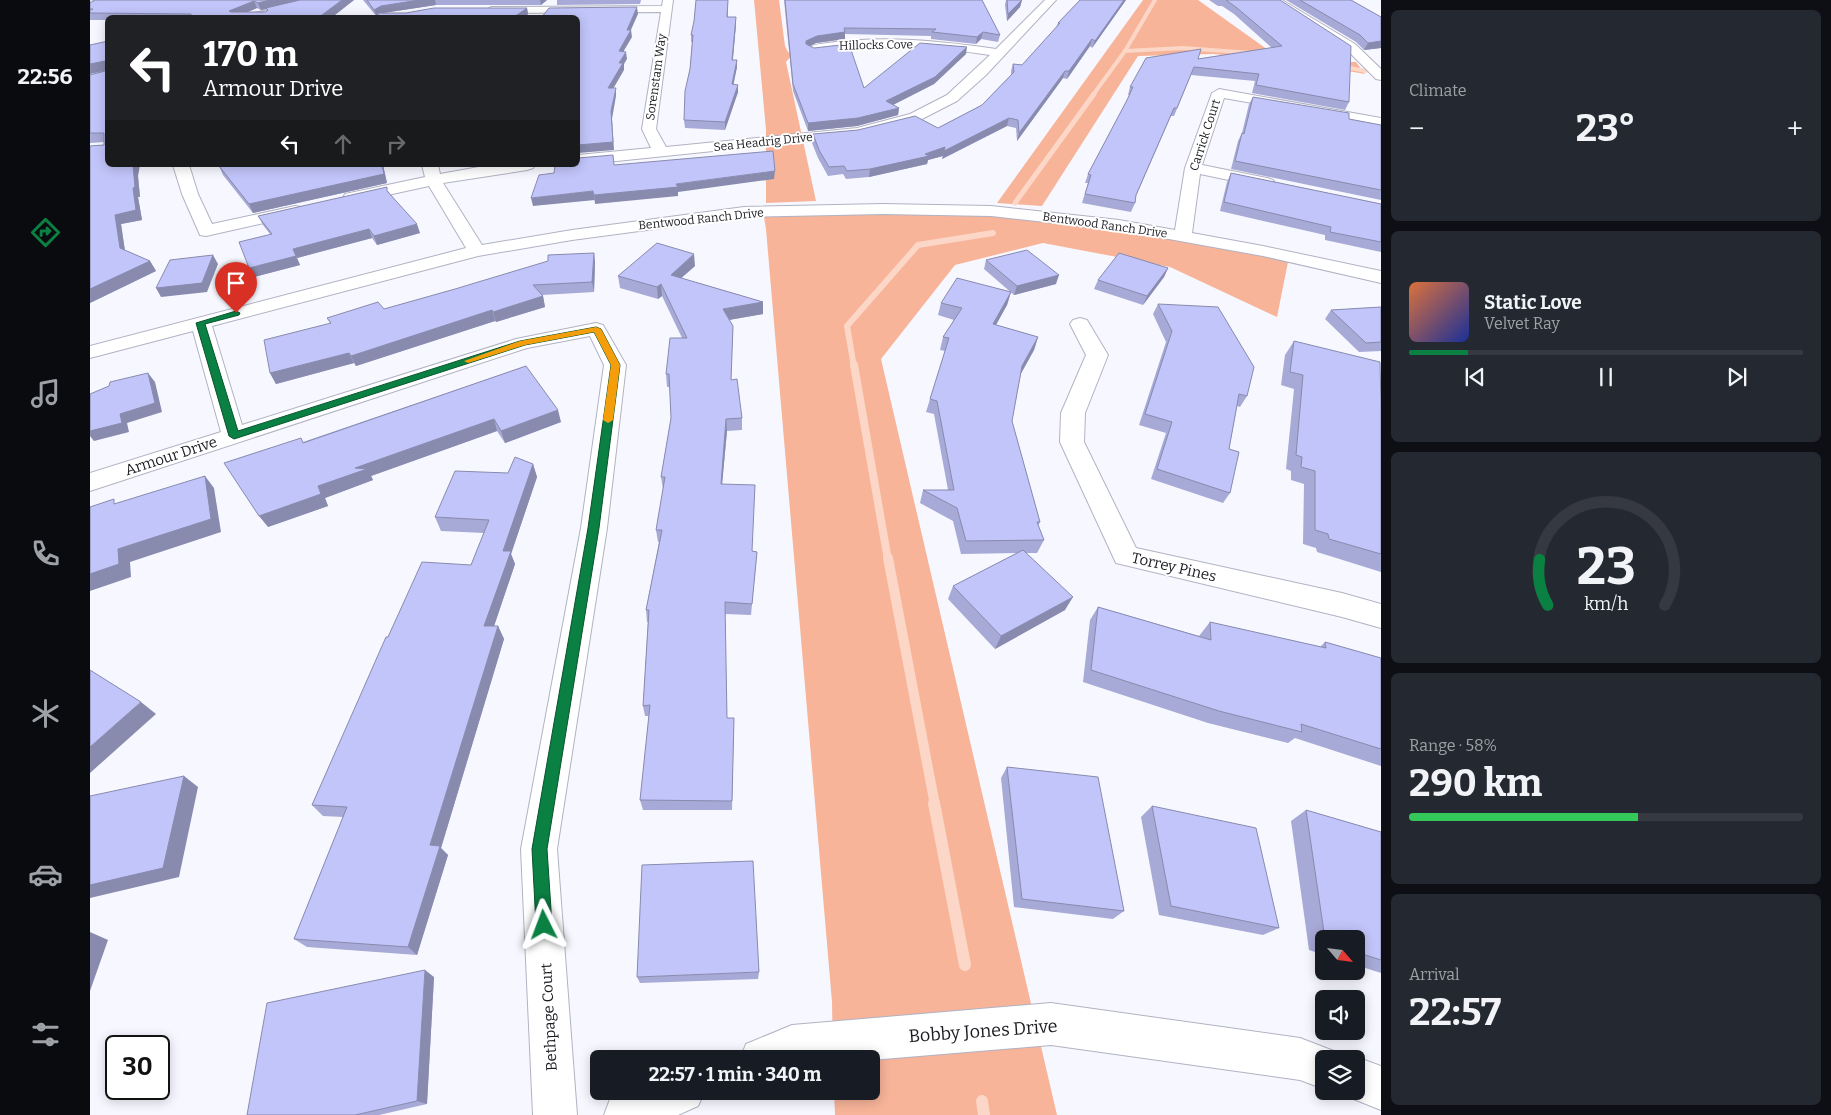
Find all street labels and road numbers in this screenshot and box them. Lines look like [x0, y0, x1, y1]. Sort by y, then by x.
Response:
street label: Sorenstam Way [643, 32, 669, 121]
street label: Hillocks Cove [839, 37, 913, 53]
street label: Carrick Court [1187, 97, 1223, 173]
street label: Sea Headrig Drive [713, 130, 813, 154]
street label: Bentwood Ranch Drive [638, 205, 764, 233]
street label: Bentwood Ranch Drive [1042, 209, 1168, 241]
street label: Armour Drive [123, 433, 219, 479]
street label: Torrey Pines [1130, 549, 1218, 585]
street label: Bethpage Court [537, 962, 561, 1071]
street label: Bobby Jones Drive [908, 1015, 1058, 1047]

